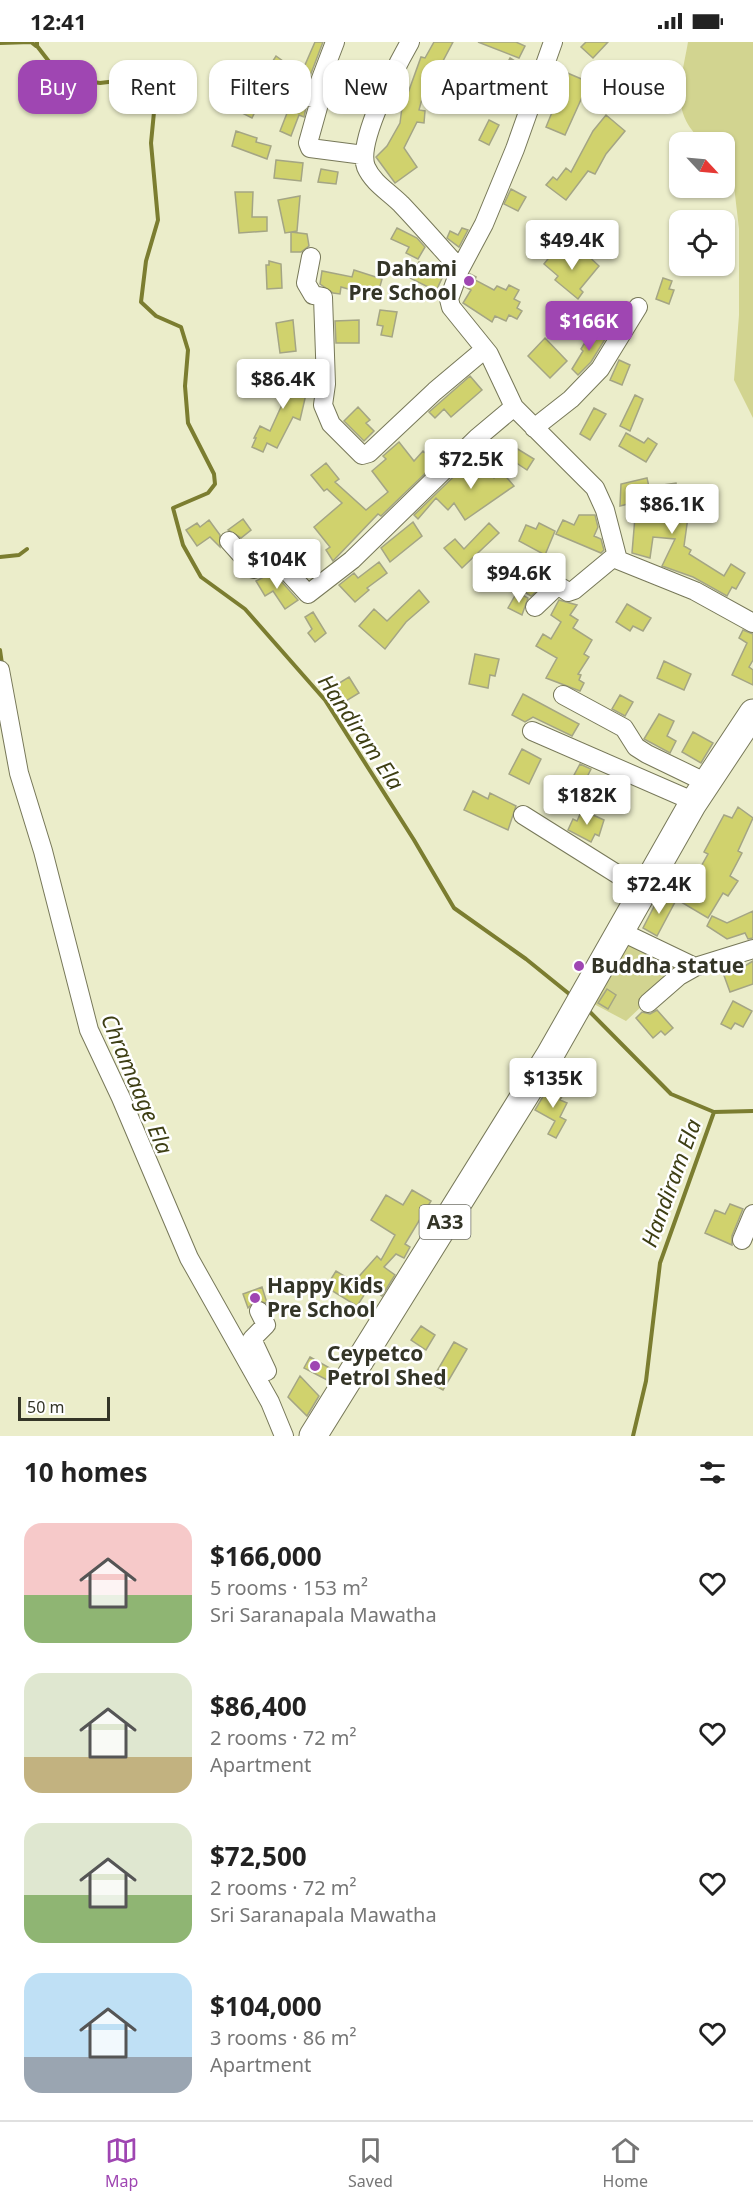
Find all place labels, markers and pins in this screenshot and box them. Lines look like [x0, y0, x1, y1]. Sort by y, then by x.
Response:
pin: $49.4K [523, 220, 621, 271]
place label: Dahami Pre School [348, 254, 457, 306]
marker: Dahami Pre School [462, 274, 476, 288]
pin: $166K [547, 301, 631, 352]
pin: $86.4K [234, 359, 332, 410]
pin: $72.5K [422, 439, 520, 490]
pin: $86.1K [623, 484, 721, 535]
pin: $104K [235, 539, 319, 590]
pin: $94.6K [470, 553, 568, 604]
pin: $182K [545, 775, 629, 826]
pin: $72.4K [610, 864, 708, 915]
place label: Buddha statue [591, 951, 744, 979]
marker: Buddha statue [572, 959, 586, 973]
pin: $135K [511, 1058, 595, 1109]
place label: Happy Kids Pre School [267, 1271, 383, 1323]
marker: Happy Kids Pre School [248, 1291, 262, 1305]
place label: Ceypetco Petrol Shed [327, 1339, 447, 1391]
marker: Ceypetco Petrol Shed [308, 1359, 322, 1373]

